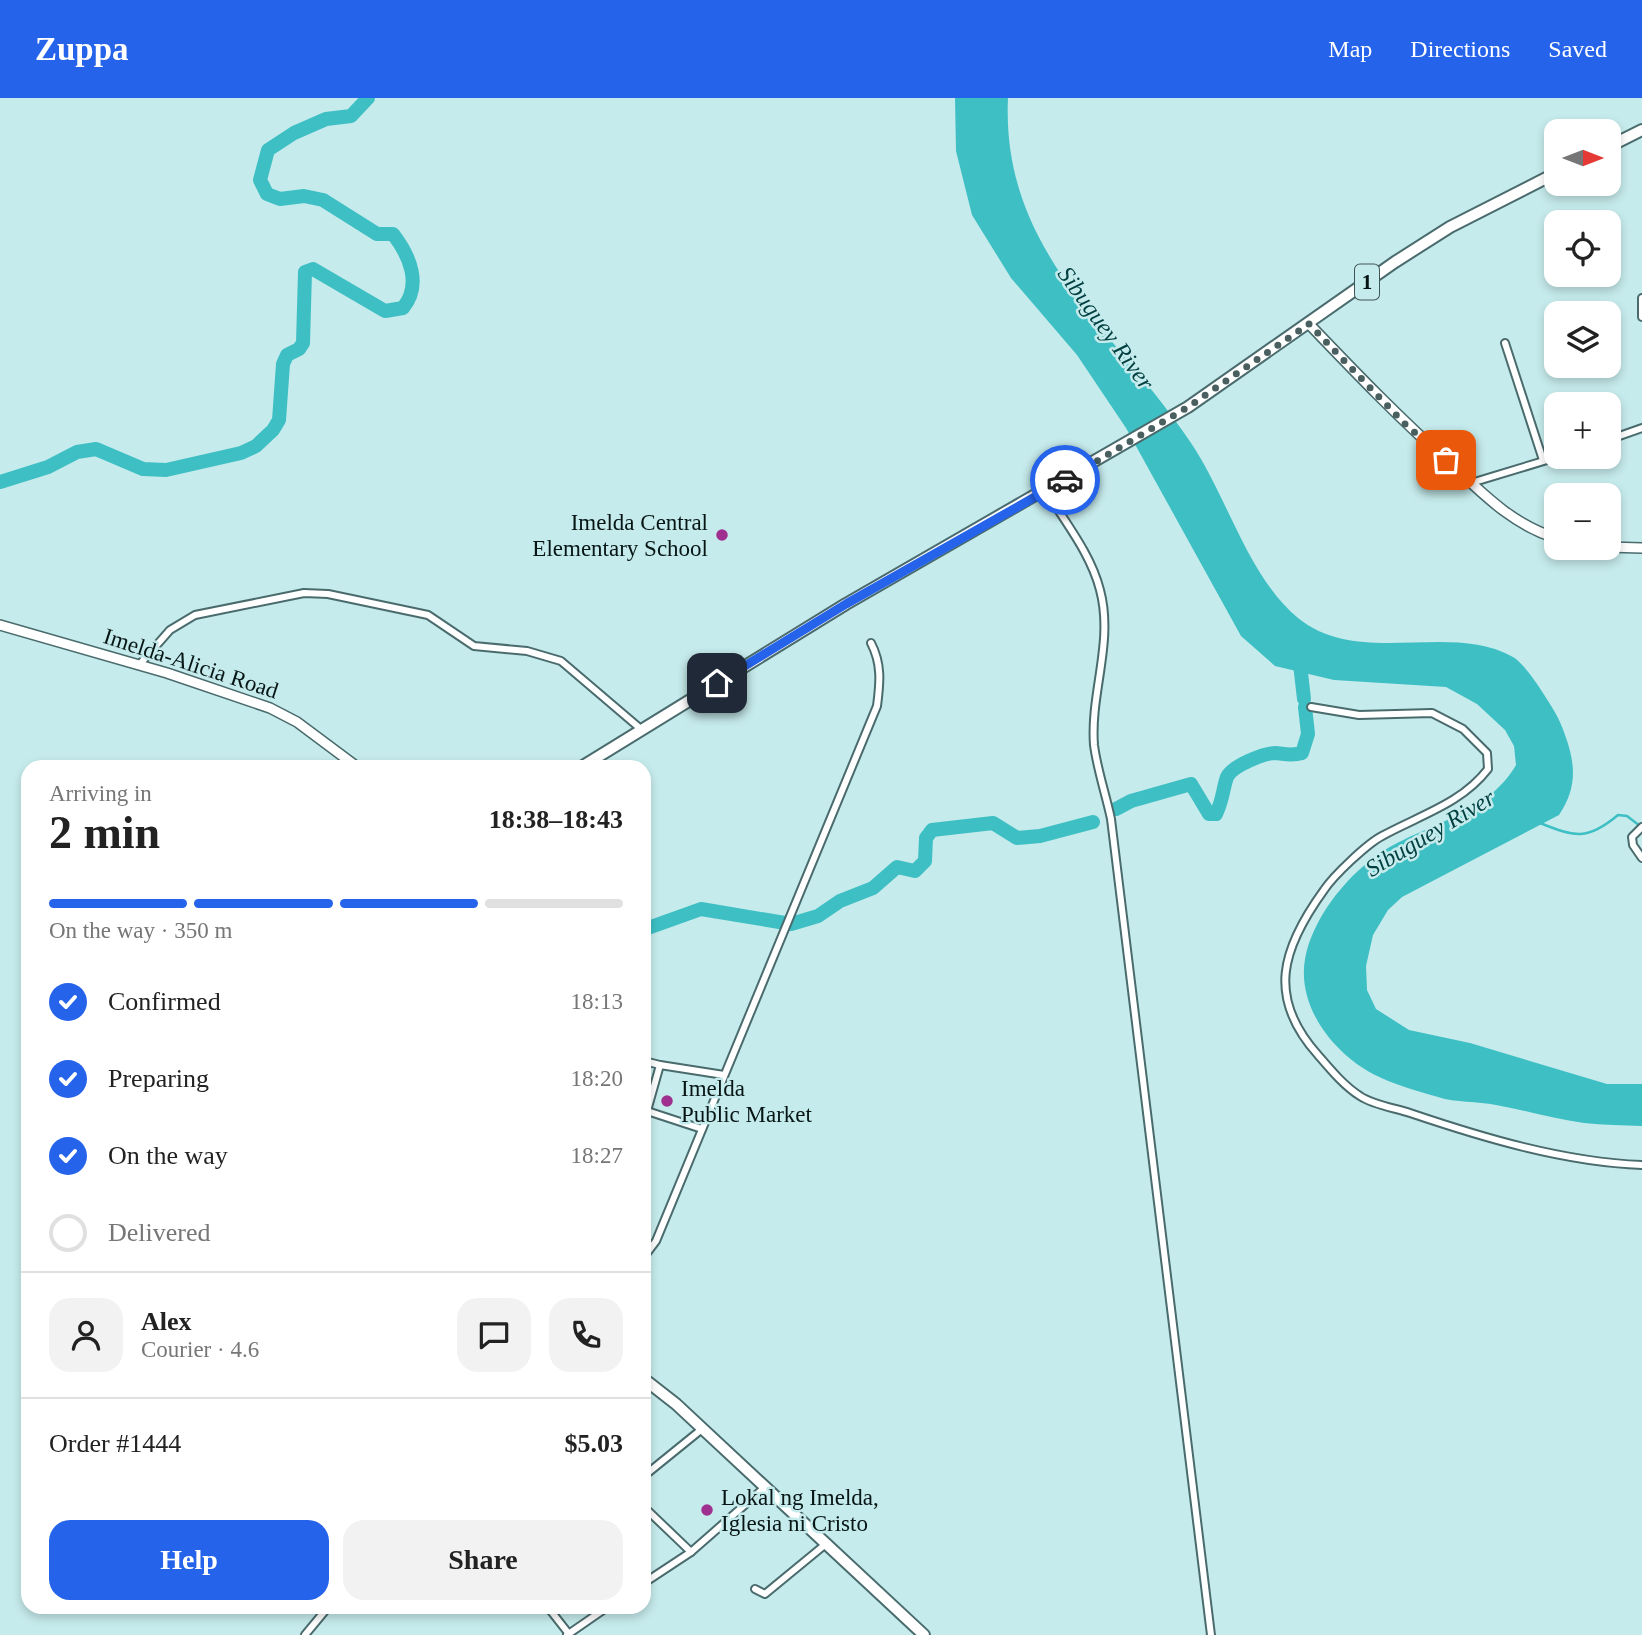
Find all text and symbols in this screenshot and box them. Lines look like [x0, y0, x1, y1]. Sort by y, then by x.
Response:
text: Zuppa [35, 31, 129, 67]
text: Map [1328, 36, 1372, 62]
text: Directions [1410, 36, 1510, 62]
text: Saved [1548, 36, 1607, 62]
north arrow [1544, 119, 1620, 196]
map controls [1544, 119, 1621, 560]
button: locate [1544, 210, 1621, 287]
water label: Sibuguey River [1053, 261, 1160, 395]
road number: 1 [1355, 264, 1379, 300]
button: layers [1544, 301, 1621, 378]
button: + [1544, 392, 1621, 469]
pin [1416, 430, 1476, 490]
icon: bag [1427, 441, 1465, 479]
courier [1030, 445, 1100, 515]
icon: car [1046, 461, 1084, 499]
button: − [1544, 483, 1621, 560]
place label: Imelda Central Elementary School [532, 510, 708, 561]
marker: Imelda Central Elementary School [714, 527, 730, 543]
street label: Imelda-Alicia Road [100, 623, 282, 704]
pin [687, 653, 747, 713]
icon: home [698, 664, 736, 702]
text: Arriving in [49, 781, 152, 806]
water label: Sibuguey River [1361, 784, 1500, 882]
text: 18:38–18:43 [489, 805, 623, 834]
text: 2 min [49, 807, 160, 858]
text: On the way · 350 m [49, 918, 232, 943]
icon: check [49, 983, 87, 1021]
text: Confirmed [108, 987, 221, 1016]
text: 18:13 [571, 989, 623, 1014]
icon: check [49, 1060, 87, 1098]
text: Preparing [108, 1064, 209, 1093]
text: 18:20 [571, 1066, 623, 1091]
place label: Imelda Public Market [681, 1076, 813, 1127]
marker: Imelda Public Market [659, 1093, 675, 1109]
icon: check [49, 1137, 87, 1175]
text: On the way [108, 1141, 228, 1170]
text: 18:27 [571, 1143, 623, 1168]
text: Delivered [108, 1218, 211, 1247]
button: person [49, 1298, 123, 1372]
button: chat [457, 1298, 531, 1372]
button: phone [549, 1298, 623, 1372]
text: Alex [141, 1307, 192, 1336]
text: Courier · 4.6 [141, 1337, 259, 1362]
text: Order #1444 [49, 1429, 181, 1458]
text: $5.03 [565, 1429, 623, 1458]
place label: Lokal ng Imelda, Iglesia ni Cristo [721, 1485, 879, 1536]
marker: Lokal ng Imelda, Iglesia ni Cristo [699, 1502, 715, 1518]
button: Help [49, 1520, 329, 1600]
button: Share [343, 1520, 623, 1600]

